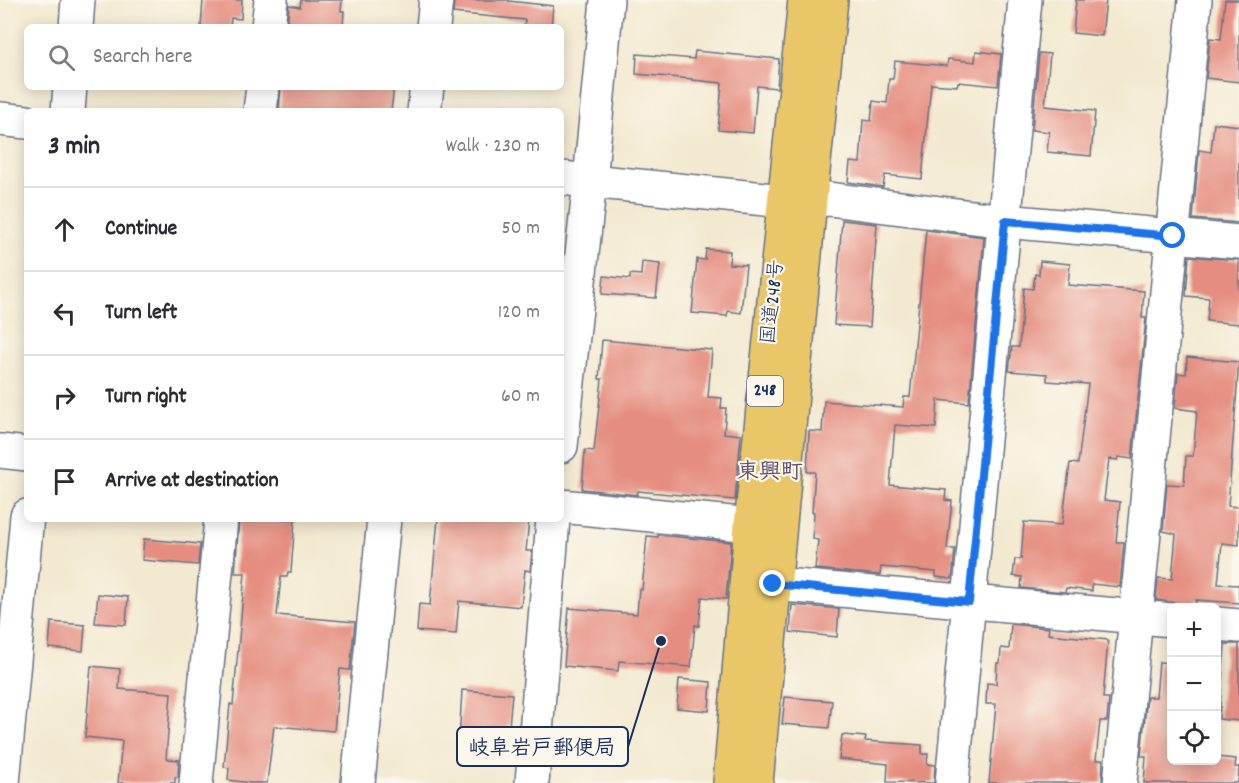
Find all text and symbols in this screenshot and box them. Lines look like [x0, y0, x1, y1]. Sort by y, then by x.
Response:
search box [24, 24, 564, 90]
icon: search [45, 41, 78, 74]
text: Search here [93, 42, 192, 73]
text: 3 min [48, 129, 100, 166]
text: Walk · 230 m [446, 133, 540, 161]
icon: ahead [48, 213, 81, 246]
text: Continue [105, 214, 177, 245]
text: 50 m [502, 215, 540, 243]
route start [1159, 222, 1185, 248]
street label: 国道248号 [756, 258, 792, 346]
icon: left [48, 297, 81, 330]
text: Turn left [105, 298, 177, 329]
text: 120 m [498, 299, 540, 327]
road number: 248 [747, 376, 783, 406]
icon: right [48, 381, 81, 414]
text: Turn right [105, 382, 187, 413]
text: 60 m [501, 383, 540, 411]
district label: 東興町 [737, 458, 803, 489]
icon: arrive [48, 465, 81, 498]
text: Arrive at destination [105, 466, 279, 497]
route end [759, 570, 785, 596]
map controls [1167, 603, 1221, 765]
button: + [1167, 603, 1221, 657]
button: − [1167, 657, 1221, 711]
button: locate [1167, 711, 1221, 765]
callout: 岐阜岩戸郵便局 [457, 727, 628, 766]
text: 岐阜岩戸郵便局 [469, 735, 616, 765]

